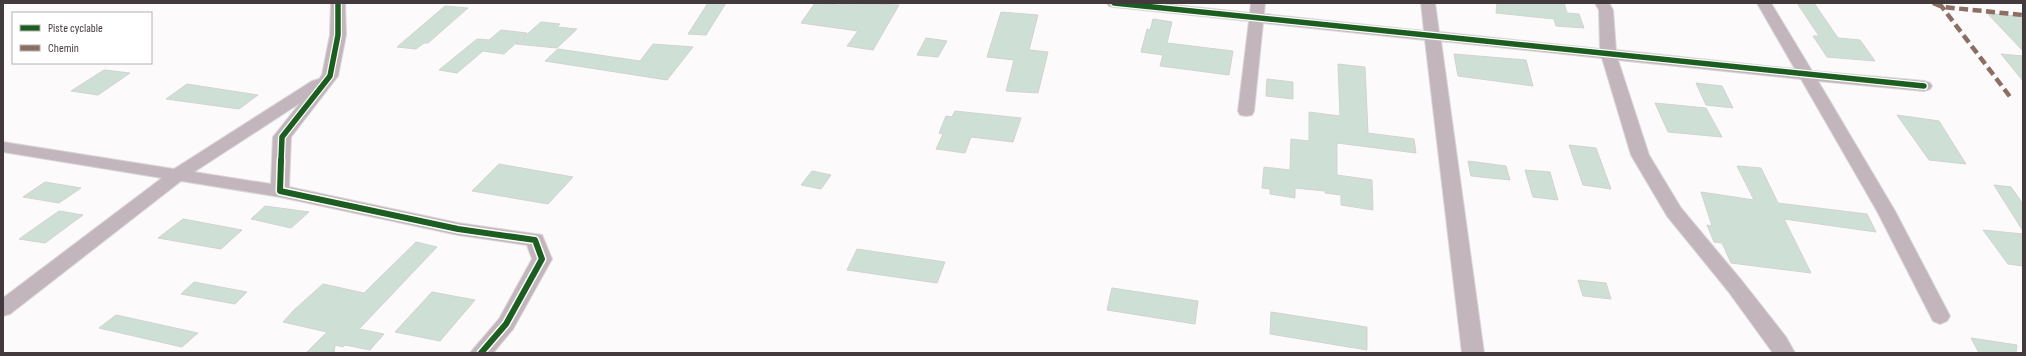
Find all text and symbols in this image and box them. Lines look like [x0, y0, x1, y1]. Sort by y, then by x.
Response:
legend [12, 12, 152, 64]
text: Piste cyclable [48, 21, 103, 36]
text: Chemin [48, 41, 79, 56]

